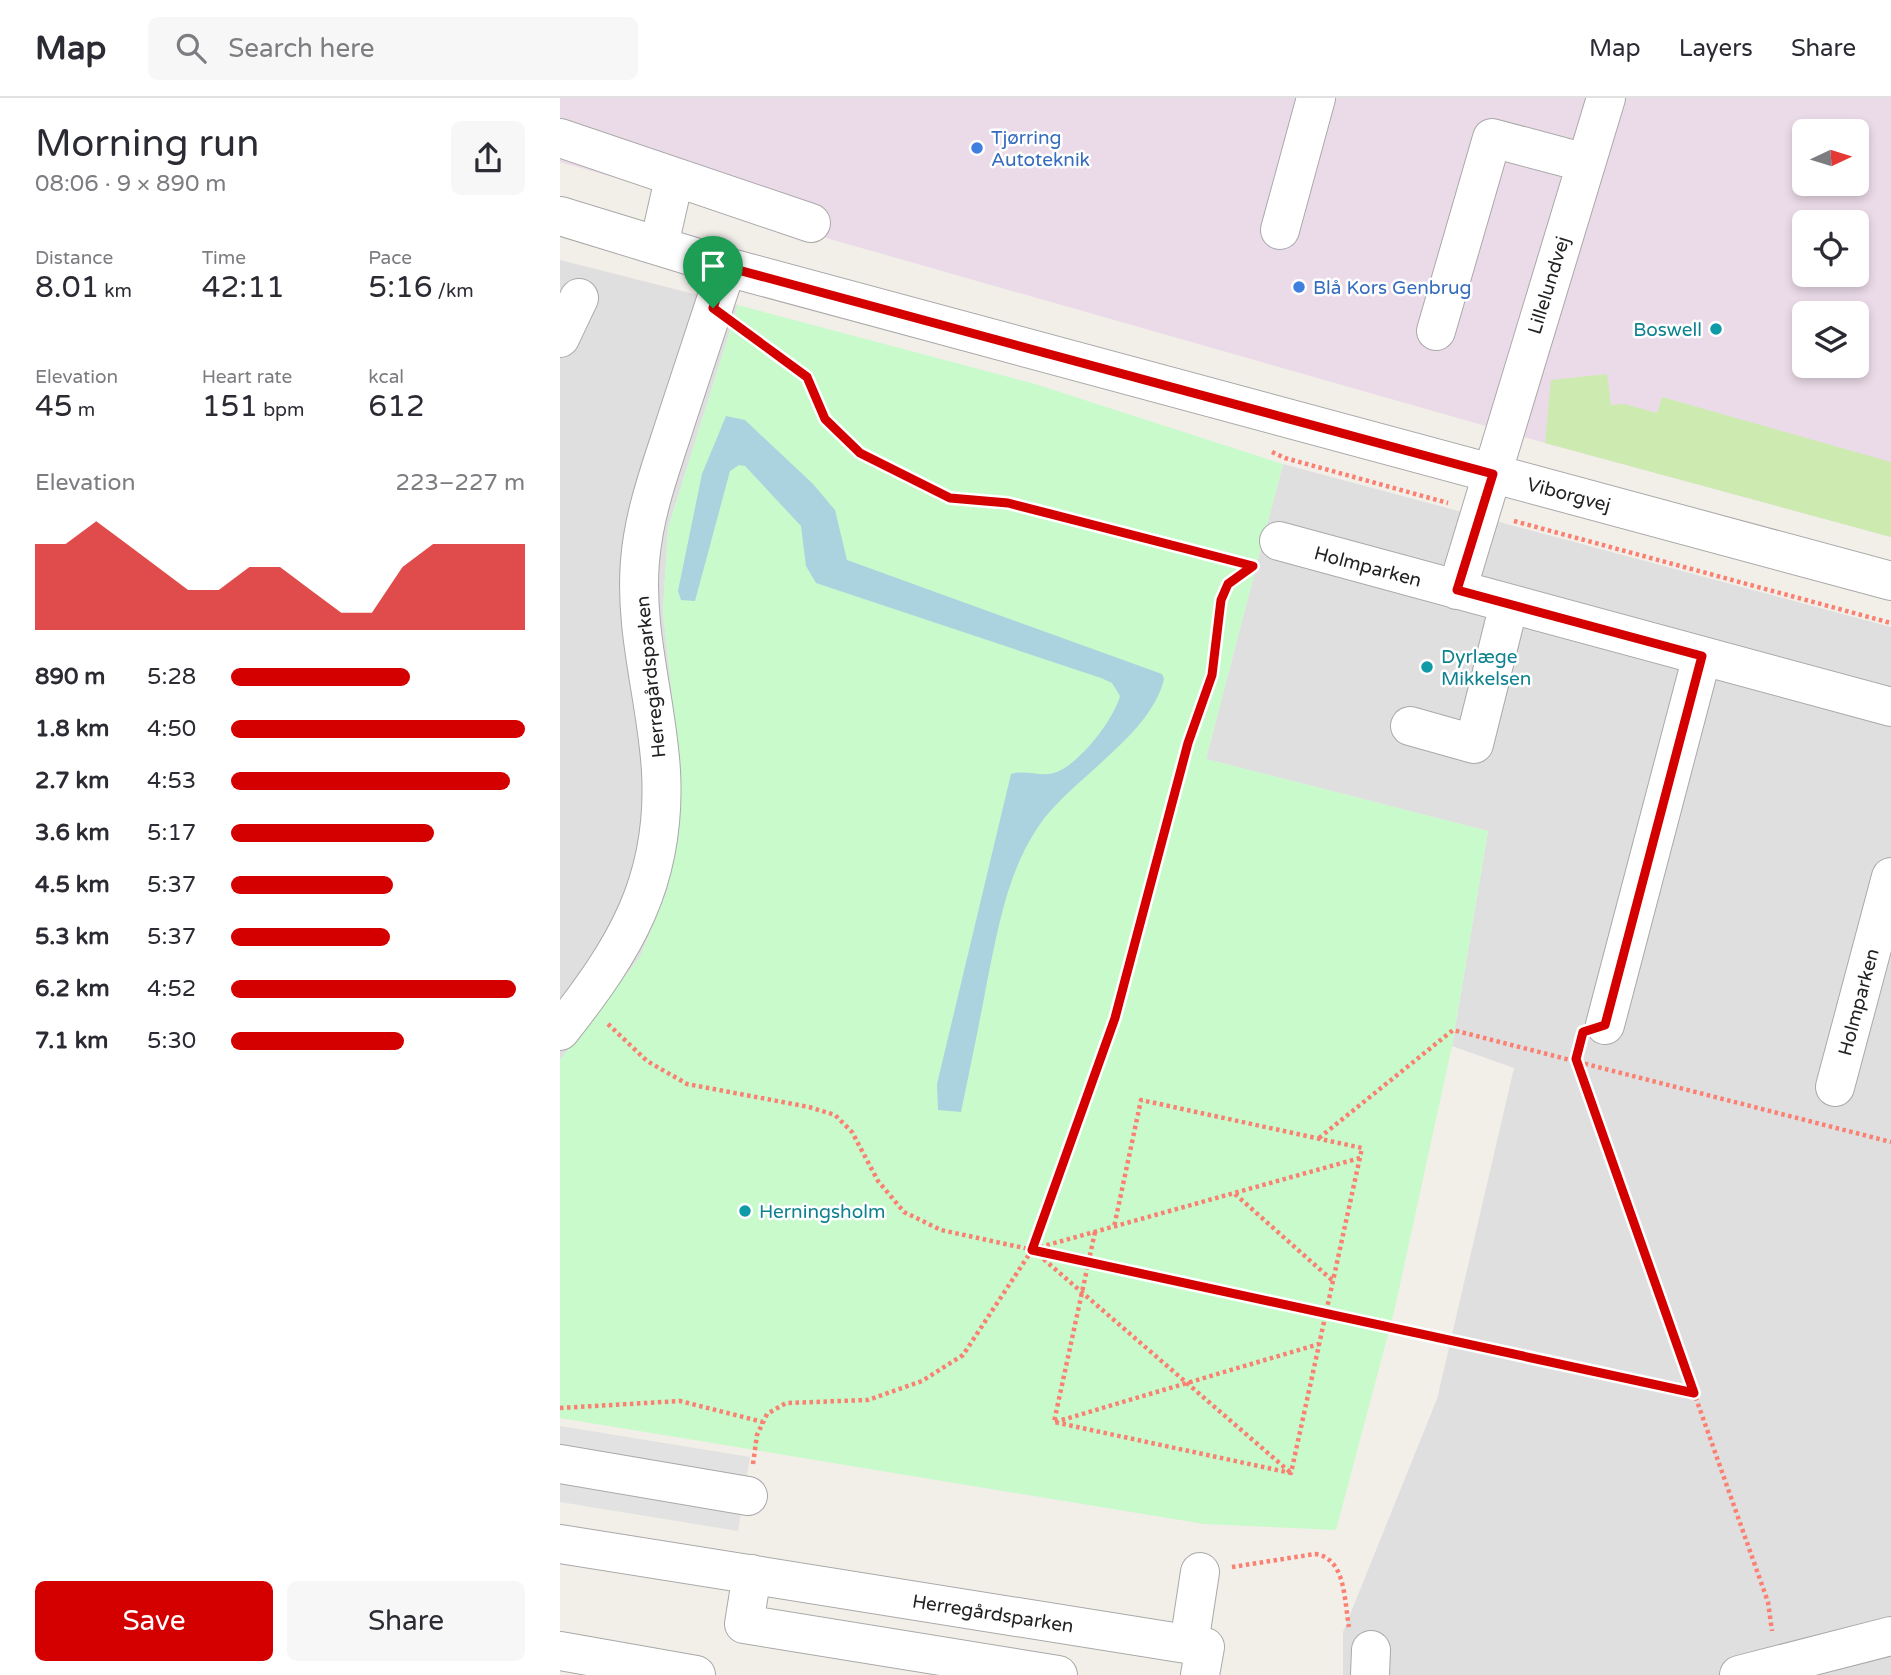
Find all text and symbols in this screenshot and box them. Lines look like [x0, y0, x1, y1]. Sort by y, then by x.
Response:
search box [148, 17, 638, 80]
text: Map [35, 29, 106, 68]
icon: search [172, 29, 210, 67]
text: Search here [228, 33, 374, 64]
text: Map [1589, 34, 1641, 63]
text: Layers [1679, 34, 1753, 63]
text: Share [1791, 34, 1856, 63]
north arrow [1792, 119, 1869, 196]
map controls [1792, 119, 1869, 378]
text: Morning run [35, 121, 259, 167]
button: share [451, 121, 525, 195]
place label: Tjørring Autoteknik [991, 127, 1090, 171]
marker: Tjørring Autoteknik [969, 140, 985, 156]
text: 08:06 · 9 × 890 m [35, 170, 226, 198]
button: locate [1792, 210, 1869, 287]
street label: Lillelundvej [1524, 234, 1574, 337]
pin [683, 236, 743, 308]
text: Distance [35, 247, 113, 269]
text: Time [202, 247, 246, 269]
text: Pace [368, 247, 412, 269]
icon: arrive [694, 247, 732, 285]
text: 8.01 [35, 269, 99, 306]
text: 42:11 [202, 269, 285, 306]
text: 5:16 [368, 269, 433, 306]
place label: Blå Kors Genbrug [1313, 277, 1472, 299]
marker: Blå Kors Genbrug [1291, 279, 1307, 295]
text: km [99, 280, 132, 302]
text: /km [433, 280, 474, 302]
button: layers [1792, 301, 1869, 378]
place label: Boswell [1633, 319, 1702, 341]
marker: Boswell [1708, 321, 1724, 337]
text: Elevation [35, 366, 118, 388]
text: Heart rate [202, 366, 292, 388]
text: kcal [368, 366, 404, 388]
text: 45 [35, 388, 73, 425]
text: 151 [202, 388, 258, 425]
text: 612 [368, 388, 425, 425]
text: m [73, 399, 95, 421]
text: bpm [258, 399, 305, 421]
text: Elevation [35, 469, 136, 497]
text: 223–227 m [396, 469, 525, 497]
street label: Viborgvej [1524, 473, 1613, 517]
street label: Holmparken [1312, 542, 1424, 592]
street label: Herregårdsparken [632, 595, 670, 759]
place label: Dyrlæge Mikkelsen [1441, 646, 1531, 690]
marker: Dyrlæge Mikkelsen [1419, 659, 1435, 675]
text: 890 m [35, 663, 105, 691]
text: 5:28 [147, 663, 196, 691]
text: 1.8 km [35, 715, 109, 743]
text: 4:50 [147, 715, 196, 743]
text: 2.7 km [35, 767, 109, 795]
text: 4:53 [147, 767, 196, 795]
text: 3.6 km [35, 819, 110, 847]
text: 5:17 [147, 819, 196, 847]
text: 4.5 km [35, 871, 110, 899]
text: 5:37 [147, 871, 196, 899]
text: 5.3 km [35, 923, 109, 951]
text: 5:37 [147, 923, 196, 951]
street label: Holmparken [1834, 946, 1884, 1058]
text: 6.2 km [35, 975, 110, 1003]
text: 4:52 [147, 975, 196, 1003]
text: 7.1 km [35, 1027, 108, 1055]
text: 5:30 [147, 1027, 196, 1055]
place label: Herningsholm [759, 1201, 885, 1223]
marker: Herningsholm [737, 1203, 753, 1219]
button: Save [35, 1581, 273, 1661]
button: Share [287, 1581, 525, 1661]
street label: Herregårdsparken [911, 1590, 1075, 1638]

